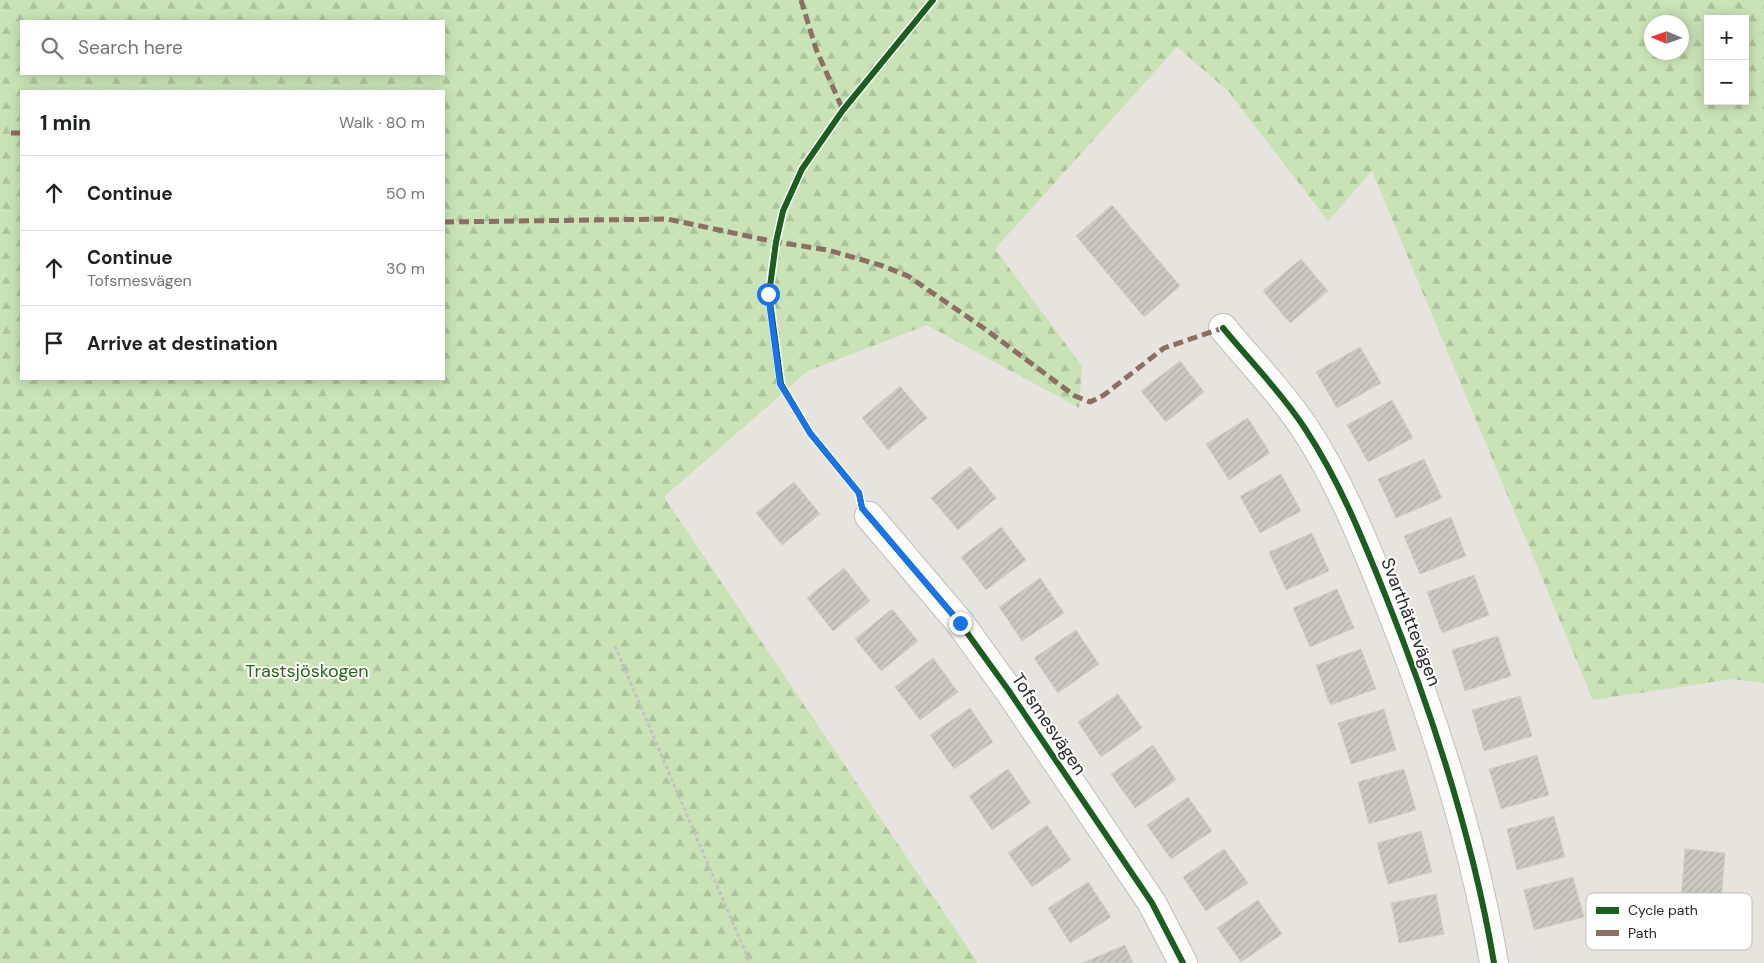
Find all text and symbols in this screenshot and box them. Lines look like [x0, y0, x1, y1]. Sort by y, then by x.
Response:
north arrow [1644, 15, 1689, 60]
map controls [1704, 15, 1749, 105]
button: + [1704, 15, 1749, 60]
search box [20, 20, 445, 75]
icon: search [38, 34, 66, 62]
text: Search here [78, 35, 183, 60]
button: − [1704, 60, 1749, 105]
text: 1 min [40, 109, 91, 137]
text: Walk · 80 m [339, 112, 425, 133]
icon: ahead [40, 179, 68, 207]
text: Continue [87, 181, 173, 206]
text: 50 m [386, 183, 425, 204]
text: Continue [87, 245, 173, 270]
icon: ahead [40, 254, 68, 282]
text: 30 m [386, 258, 425, 279]
text: Tofsmesvägen [87, 270, 192, 291]
route start [757, 283, 780, 306]
icon: arrive [40, 329, 68, 357]
text: Arrive at destination [87, 331, 278, 356]
street label: Svarthättevägen [1375, 554, 1447, 690]
route end [949, 612, 972, 635]
park label: Trastsjöskogen [245, 659, 369, 683]
street label: Tofsmesvägen [1006, 668, 1092, 780]
legend [1586, 893, 1752, 950]
text: Cycle path [1628, 901, 1698, 919]
text: Path [1628, 924, 1657, 942]

